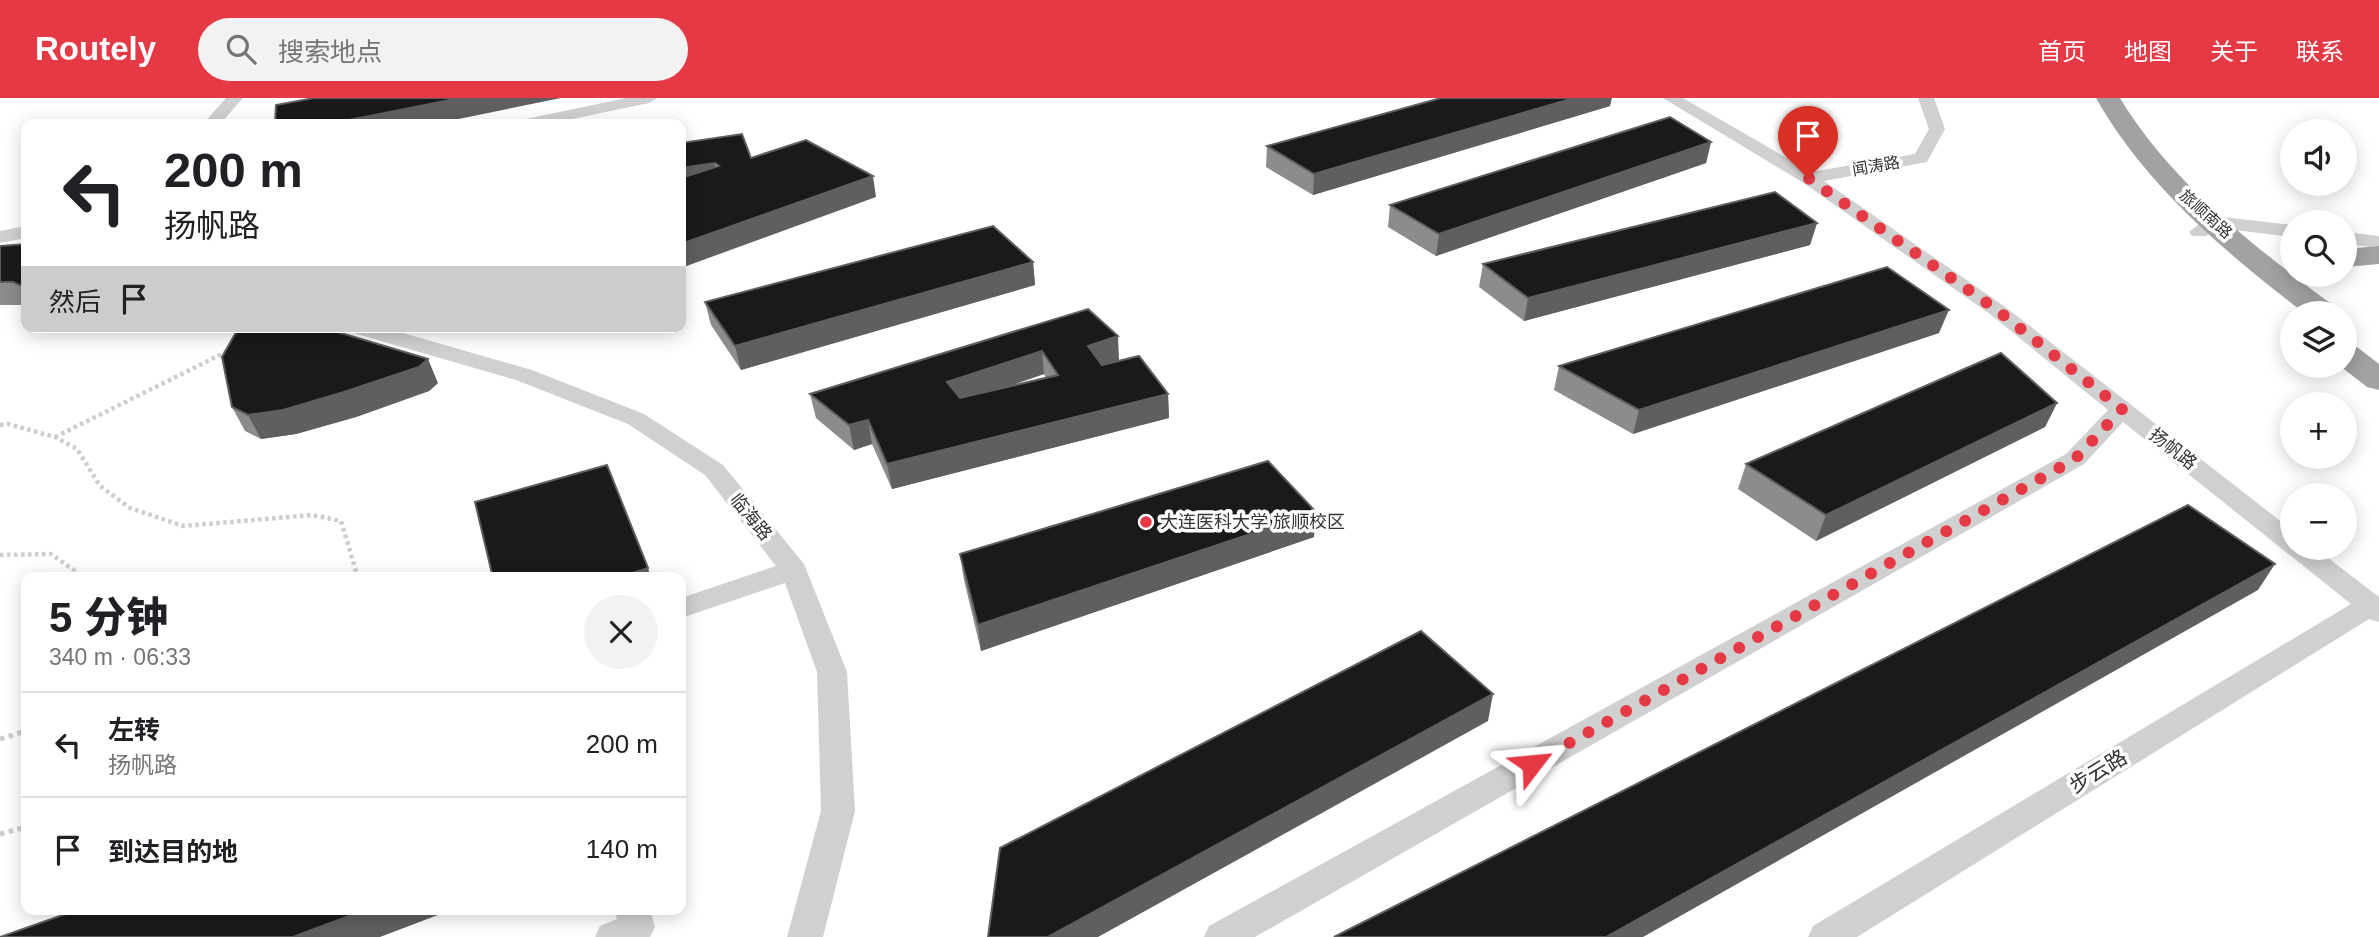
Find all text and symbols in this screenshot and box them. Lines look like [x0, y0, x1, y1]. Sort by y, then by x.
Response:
search box [198, 18, 688, 81]
text: Routely [35, 30, 156, 67]
icon: search [222, 30, 260, 68]
text: 搜索地点 [278, 37, 382, 67]
text: 首页 [2038, 38, 2086, 65]
text: 地图 [2124, 38, 2172, 65]
text: 关于 [2210, 38, 2258, 65]
text: 联系 [2296, 38, 2344, 65]
pin [1778, 106, 1838, 178]
icon: arrive [1789, 117, 1827, 155]
map controls [2280, 119, 2357, 560]
button: sound [2280, 119, 2357, 196]
text: 200 m [164, 143, 303, 197]
icon: left [49, 147, 140, 238]
street label: 闻涛路 [1851, 153, 1901, 179]
street label: 旅顺南路 [2177, 186, 2235, 242]
text: 扬帆路 [164, 208, 260, 244]
button: search [2280, 210, 2357, 287]
icon: arrive [115, 280, 153, 318]
text: 然后 [49, 287, 101, 317]
button: layers [2280, 301, 2357, 378]
button: + [2280, 392, 2357, 469]
street label: 扬帆路 [2146, 424, 2200, 474]
button: − [2280, 483, 2357, 560]
street label: 临海路 [726, 490, 776, 544]
place label: 大连医科大学 旅顺校区 [1160, 512, 1345, 532]
marker: 大连医科大学 旅顺校区 [1138, 514, 1154, 530]
text: 5 分钟 [49, 594, 168, 641]
button: close [584, 595, 658, 669]
text: 340 m · 06:33 [49, 644, 191, 670]
text: 左转 [108, 715, 160, 745]
icon: left [49, 726, 87, 764]
position arrow [1495, 727, 1569, 801]
text: 200 m [586, 729, 658, 759]
street label: 步云路 [2065, 745, 2131, 797]
text: 扬帆路 [108, 752, 177, 778]
icon: arrive [49, 831, 87, 869]
text: 140 m [586, 834, 658, 864]
text: 到达目的地 [108, 837, 238, 867]

